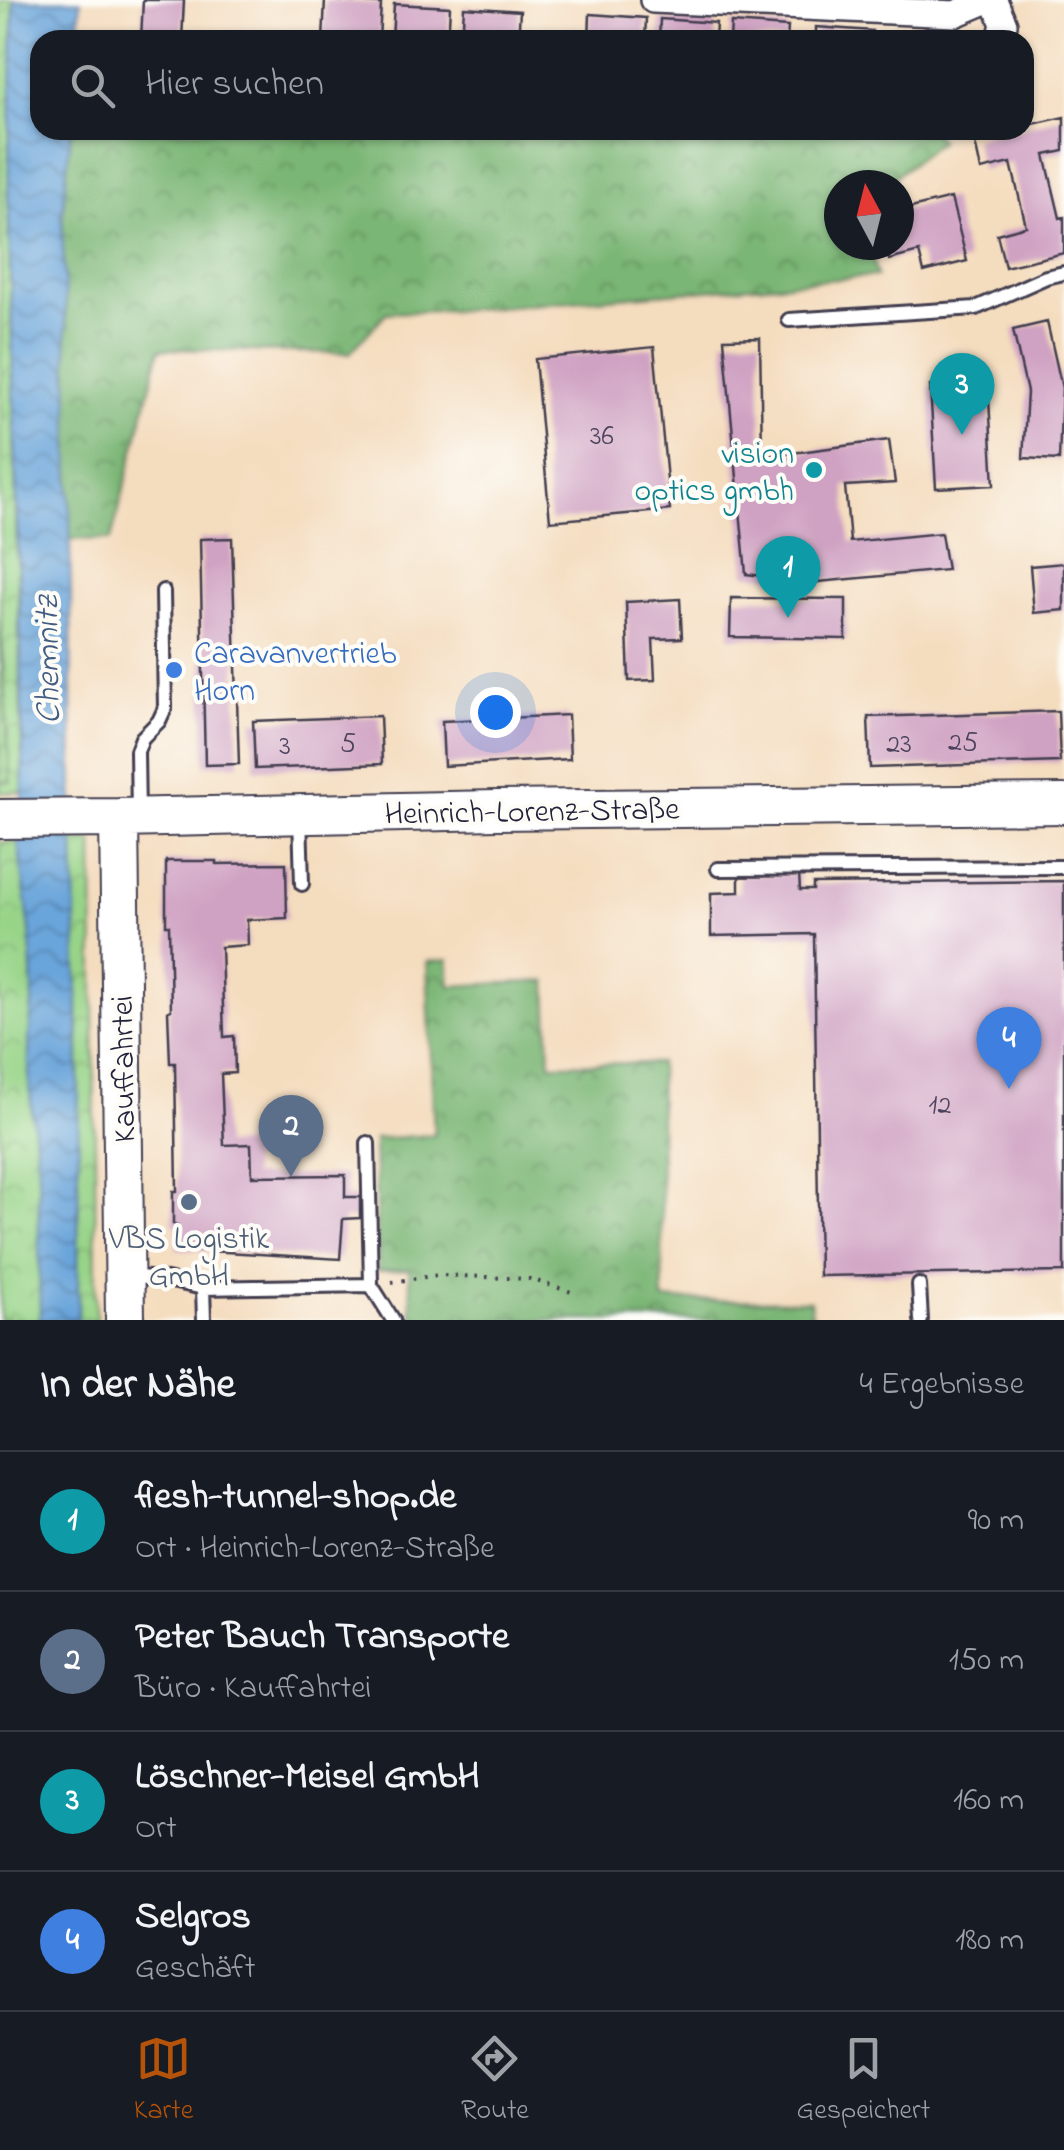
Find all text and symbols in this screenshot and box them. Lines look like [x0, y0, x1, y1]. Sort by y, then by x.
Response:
search box [30, 30, 1034, 140]
text: Hier suchen [145, 57, 324, 113]
icon: search [65, 58, 120, 113]
north arrow [824, 170, 914, 260]
pin: 3 [930, 352, 994, 435]
house number: 36 [590, 417, 614, 458]
place label: vision optics gmbh [635, 432, 794, 516]
marker: vision optics gmbh [803, 459, 825, 481]
pin: 1 [756, 536, 820, 618]
water label: Chemnitz [23, 593, 76, 725]
place label: Caravanvertrieb Horn [194, 632, 397, 716]
marker: Caravanvertrieb Horn [163, 659, 185, 681]
your location [470, 687, 521, 738]
house number: 25 [948, 723, 978, 764]
house number: 5 [340, 724, 356, 765]
house number: 23 [886, 725, 912, 766]
house number: 3 [279, 727, 291, 768]
street label: Heinrich-Lorenz-Straße [384, 787, 681, 840]
street label: Kauffahrtei [101, 995, 150, 1143]
pin: 4 [976, 1006, 1042, 1089]
house number: 12 [929, 1086, 951, 1127]
pin: 2 [258, 1094, 324, 1177]
marker: VBS Logistik GmbH [178, 1191, 200, 1213]
place label: VBS Logistik GmbH [108, 1217, 270, 1301]
text: In der Nähe [40, 1355, 235, 1416]
text: 4 Ergebnisse [859, 1362, 1024, 1409]
text: flesh-tunnel-shop.de [135, 1470, 456, 1526]
text: 1 [67, 1498, 78, 1545]
text: 90 m [968, 1498, 1024, 1545]
text: Ort · Heinrich-Lorenz-Straße [135, 1526, 495, 1573]
text: Peter Bauch Transporte [135, 1610, 509, 1666]
text: 2 [65, 1638, 80, 1685]
text: 150 m [949, 1638, 1024, 1685]
text: Büro · Kauffahrtei [135, 1666, 371, 1713]
text: Löschner-Meisel GmbH [135, 1750, 480, 1806]
text: 3 [66, 1778, 79, 1825]
text: 160 m [953, 1778, 1024, 1825]
text: Ort [135, 1806, 177, 1853]
text: Selgros [135, 1890, 251, 1946]
text: 4 [66, 1918, 79, 1965]
text: 180 m [955, 1918, 1024, 1965]
text: Geschäft [135, 1946, 256, 1993]
tab: Karte [134, 2031, 193, 2132]
tab: Route [461, 2031, 529, 2132]
tab: Gespeichert [797, 2031, 930, 2132]

